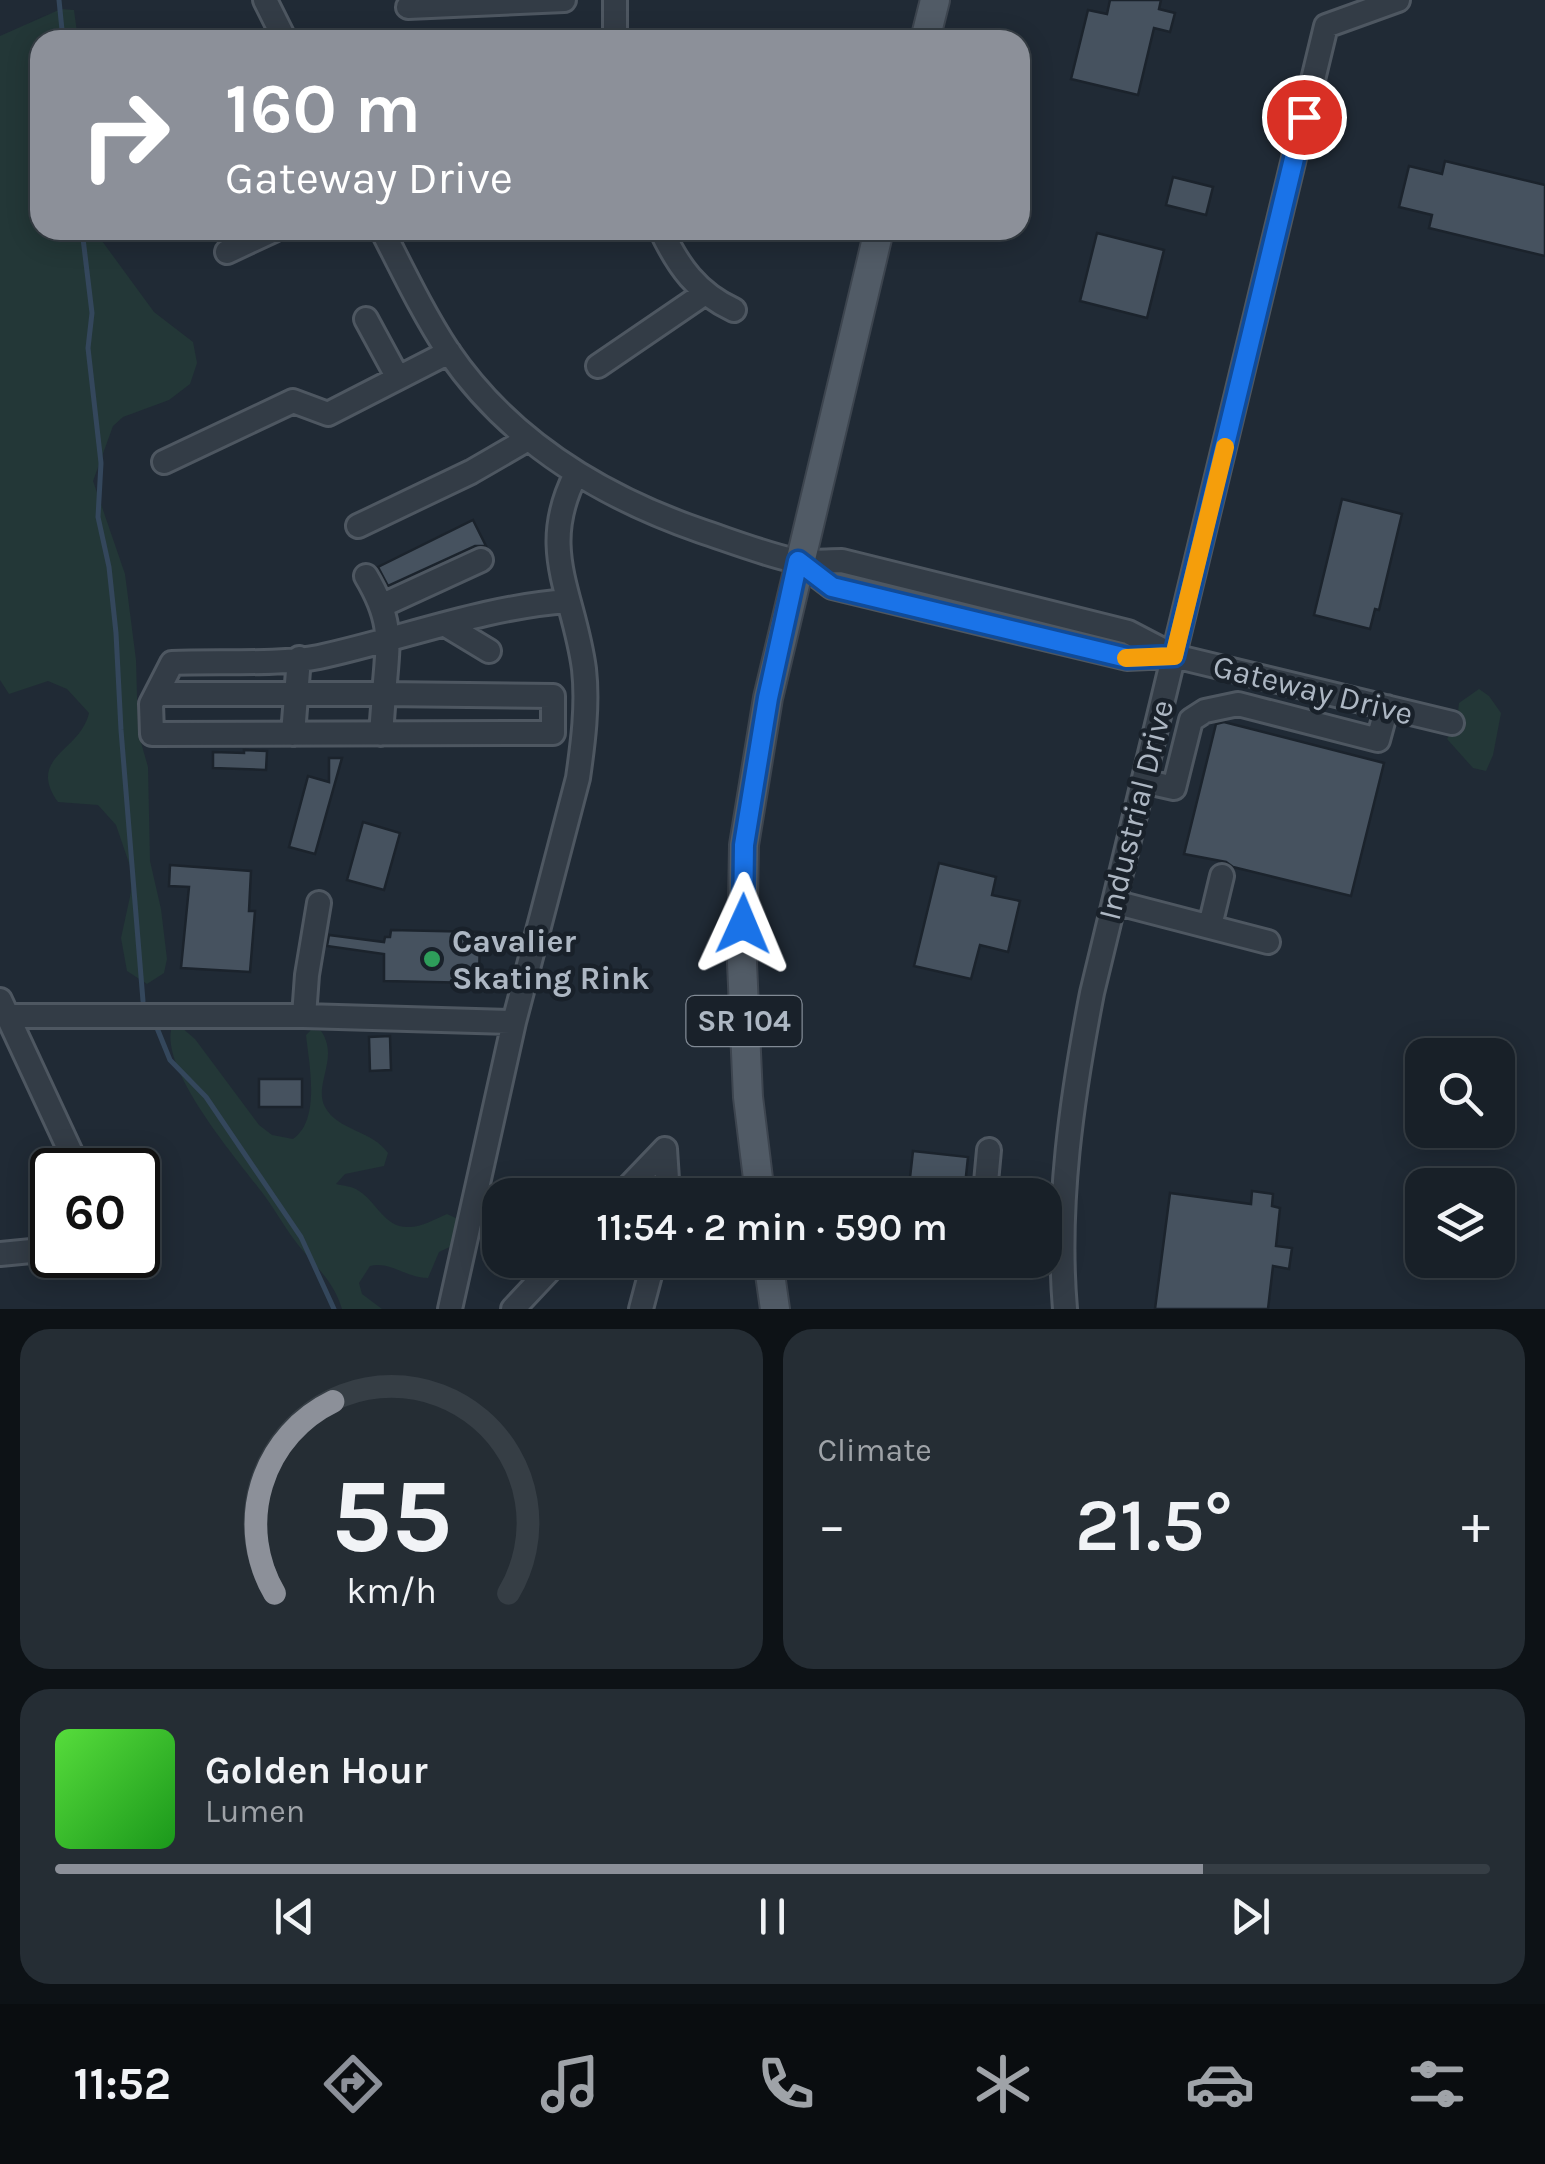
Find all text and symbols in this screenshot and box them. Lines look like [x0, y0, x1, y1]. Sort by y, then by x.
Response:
text: 160 m [225, 68, 421, 150]
icon: right [60, 70, 190, 200]
pin [1262, 75, 1347, 160]
icon: arrive [1277, 90, 1332, 145]
text: Gateway Drive [225, 152, 513, 204]
street label: Gateway Drive [1209, 647, 1417, 733]
street label: Industrial Drive [1091, 696, 1181, 924]
position arrow [691, 872, 795, 976]
place label: Cavalier Skating Rink [452, 923, 650, 997]
marker: Cavalier Skating Rink [421, 948, 443, 970]
road number: SR 104 [686, 996, 802, 1046]
map controls [1405, 1038, 1515, 1278]
button: search [1405, 1038, 1515, 1148]
speed limit sign: 60 [30, 1148, 160, 1278]
button: layers [1405, 1168, 1515, 1278]
text: 11:54 · 2 min · 590 m [596, 1205, 948, 1250]
text: Climate [818, 1432, 932, 1469]
text: 55 [331, 1456, 452, 1577]
text: 21.5° [1075, 1481, 1233, 1569]
text: − [818, 1493, 846, 1557]
text: + [1461, 1493, 1490, 1557]
text: km/h [346, 1570, 437, 1612]
text: Golden Hour [205, 1748, 428, 1793]
text: Lumen [205, 1793, 305, 1830]
icon: previous [267, 1889, 322, 1944]
icon: pause [745, 1889, 800, 1944]
icon: next [1223, 1889, 1278, 1944]
icon: directions [318, 2049, 388, 2119]
icon: music [535, 2049, 605, 2119]
icon: phone [751, 2049, 821, 2119]
icon: climate [968, 2049, 1038, 2119]
icon: car [1185, 2049, 1255, 2119]
icon: filters [1402, 2049, 1472, 2119]
text: 11:52 [73, 2058, 171, 2110]

